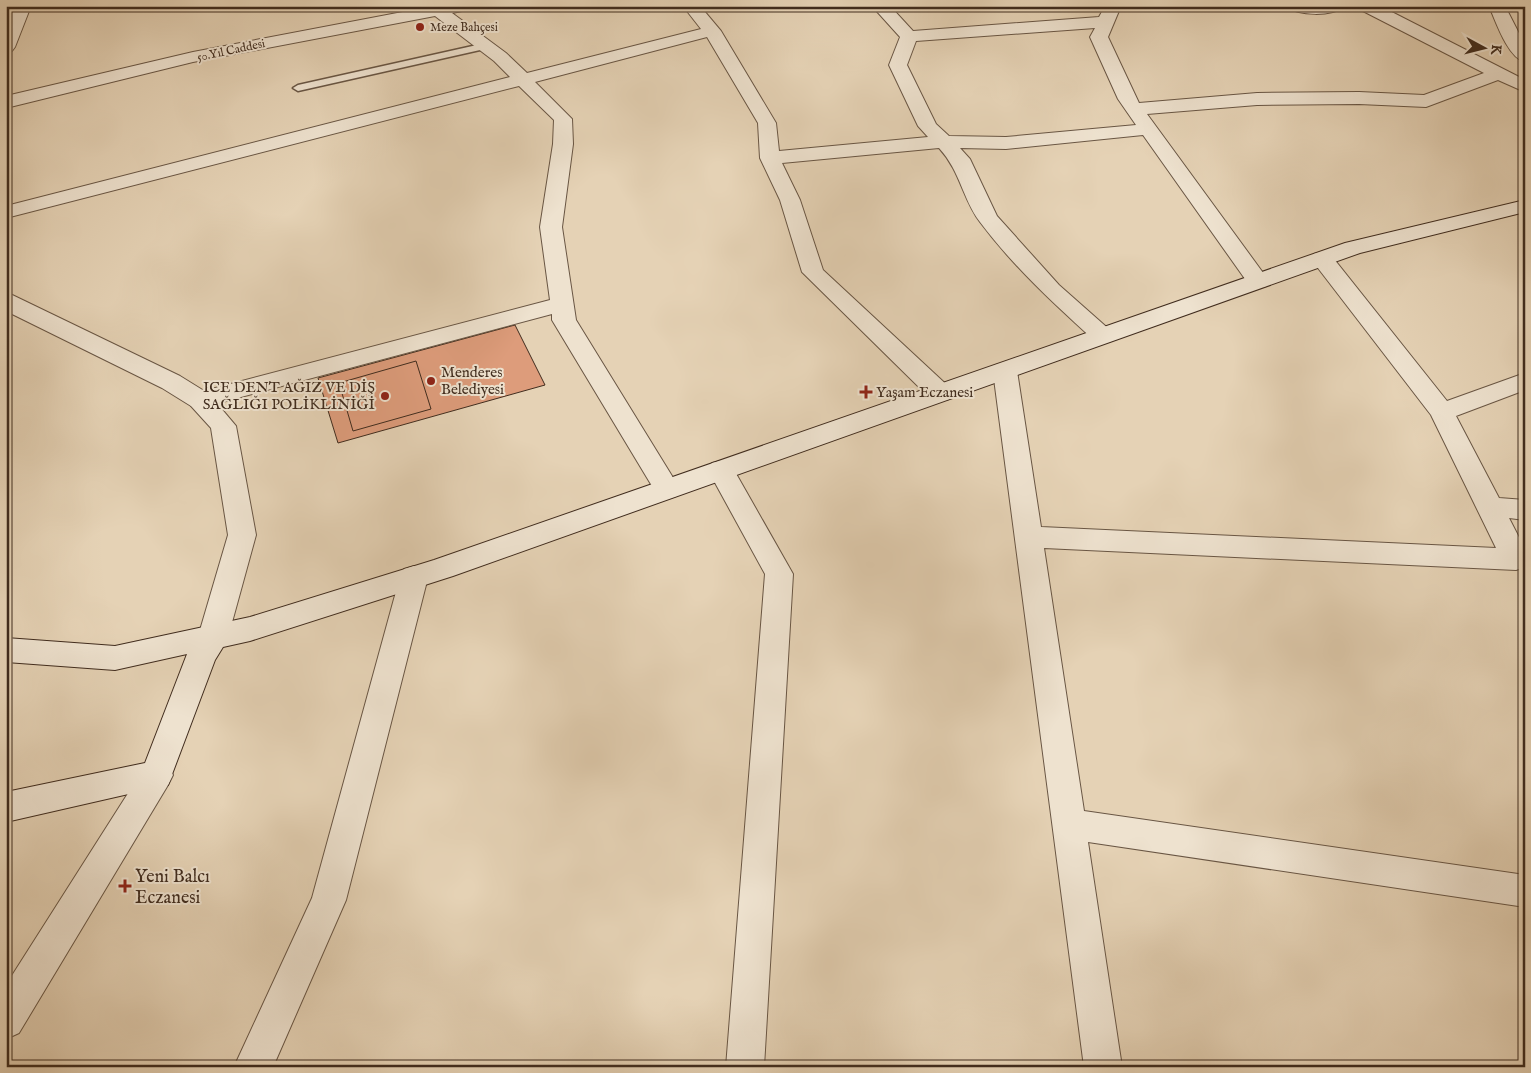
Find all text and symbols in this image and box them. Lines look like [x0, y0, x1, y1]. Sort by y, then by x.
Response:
place label: Meze Bahçesi [430, 20, 498, 35]
marker: Meze Bahçesi [414, 21, 426, 33]
north arrow [1458, 22, 1508, 72]
street label: 50.Yıl Caddesi [196, 36, 267, 65]
text: K [1486, 43, 1505, 56]
place label: Menderes Belediyesi [441, 363, 504, 399]
marker: Menderes Belediyesi [425, 375, 437, 387]
place label: ICE DENT AĞIZ VE DİŞ SAĞLIĞI POLİKLİNİĞİ [203, 378, 376, 414]
place label: Yaşam Eczanesi [876, 383, 973, 402]
marker: Yaşam Eczanesi [860, 386, 872, 398]
marker: ICE DENT AĞIZ VE DİŞ SAĞLIĞI POLİKLİNİĞİ [379, 390, 391, 402]
place label: Yeni Balcı Eczanesi [135, 866, 210, 910]
marker: Yeni Balcı Eczanesi [119, 880, 131, 892]

